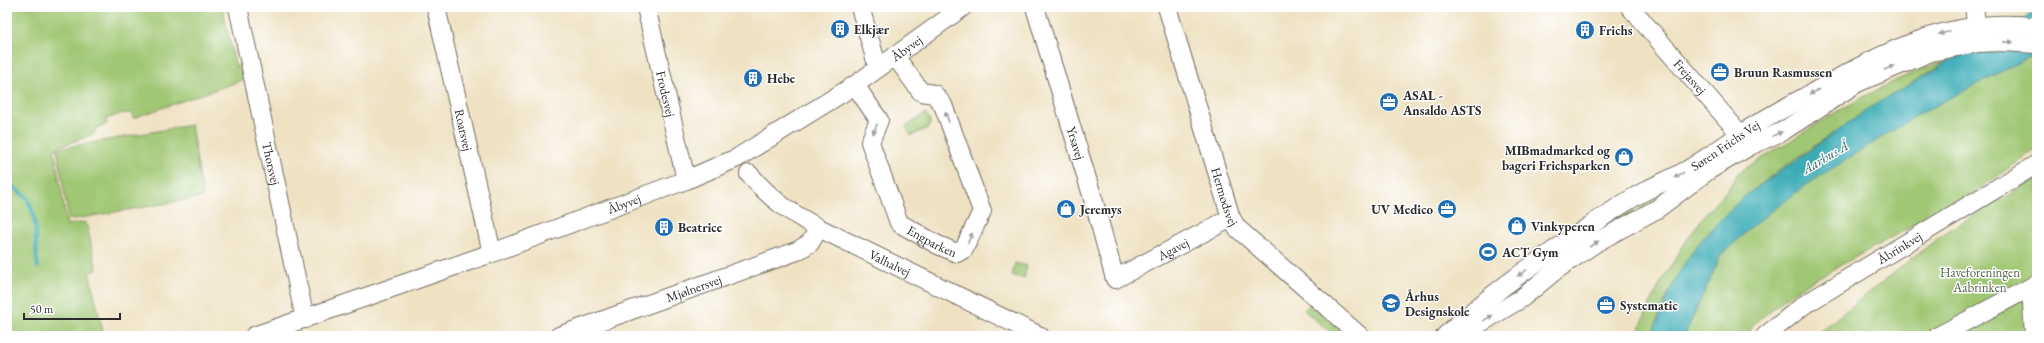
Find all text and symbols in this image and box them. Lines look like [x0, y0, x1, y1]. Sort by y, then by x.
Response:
building icon: Elkjær [829, 18, 851, 40]
building icon: Frichs [1574, 19, 1596, 41]
place label: Elkjær [854, 21, 890, 38]
place label: Frichs [1599, 22, 1633, 39]
one-way arrow [1938, 30, 1950, 36]
street label: Åbyvej [887, 31, 925, 65]
one-way arrow [2002, 39, 2015, 45]
street label: Frejasvej [1670, 55, 1710, 98]
office icon: Bruun Rasmussen [1709, 61, 1731, 83]
place label: Bruun Rasmussen [1734, 64, 1833, 81]
one-way arrow [1883, 65, 1894, 71]
building icon: Hebe [742, 67, 764, 89]
street label: Frodesvej [653, 69, 680, 118]
place label: Hebe [767, 70, 796, 87]
place label: ASAL - Ansaldo ASTS [1402, 87, 1481, 119]
one-way arrow [1808, 89, 1820, 95]
office icon: ASAL - Ansaldo ASTS [1378, 91, 1400, 113]
street label: Roarsvej [451, 107, 477, 153]
one-way arrow [944, 111, 950, 123]
street label: Søren Frichs Vej [1687, 116, 1763, 174]
one-way arrow [872, 124, 878, 136]
street label: Yrsavej [1063, 124, 1089, 162]
one-way arrow [1771, 131, 1783, 137]
water label: Aarhus Å [1798, 136, 1852, 178]
street label: Thorsvej [259, 140, 285, 187]
place label: MIBmadmarked og bageri Frichsparken [1502, 142, 1611, 174]
shop icon: MIBmadmarked og bageri Frichsparken [1613, 146, 1635, 168]
street label: Hermodsvej [1208, 165, 1242, 229]
one-way arrow [1673, 171, 1685, 178]
street label: Åbyvej [604, 189, 643, 218]
shop icon: Jeremys [1055, 198, 1077, 220]
office icon: UV Medico [1436, 198, 1458, 220]
place label: Jeremys [1078, 201, 1122, 218]
place label: UV Medico [1371, 201, 1433, 218]
shop icon: Vinkyperen [1506, 215, 1528, 237]
building icon: Beatrice [653, 216, 675, 238]
place label: Vinkyperen [1531, 218, 1596, 235]
place label: Beatrice [678, 219, 723, 236]
street label: Engparken [904, 221, 960, 261]
street label: Åbrinkvej [1873, 227, 1925, 268]
one-way arrow [967, 233, 973, 244]
street label: Agavej [1153, 233, 1192, 264]
one-way arrow [1589, 240, 1599, 248]
sports icon: ACT Gym [1477, 241, 1499, 263]
place label: ACT Gym [1501, 244, 1559, 261]
street label: Valhalvej [866, 245, 914, 280]
park label: Haveforeningen Aabrinken [1940, 264, 2020, 296]
one-way arrow [1516, 269, 1527, 277]
street label: Mjølnersvej [664, 270, 724, 306]
place label: Århus Designskole [1404, 288, 1470, 320]
school or university icon: Århus Designskole [1380, 292, 1402, 314]
office icon: Systematic [1595, 294, 1617, 316]
scale bar [24, 295, 120, 321]
place label: Systematic [1620, 297, 1678, 314]
text: 50 m [30, 301, 54, 317]
one-way arrow [1482, 315, 1494, 322]

